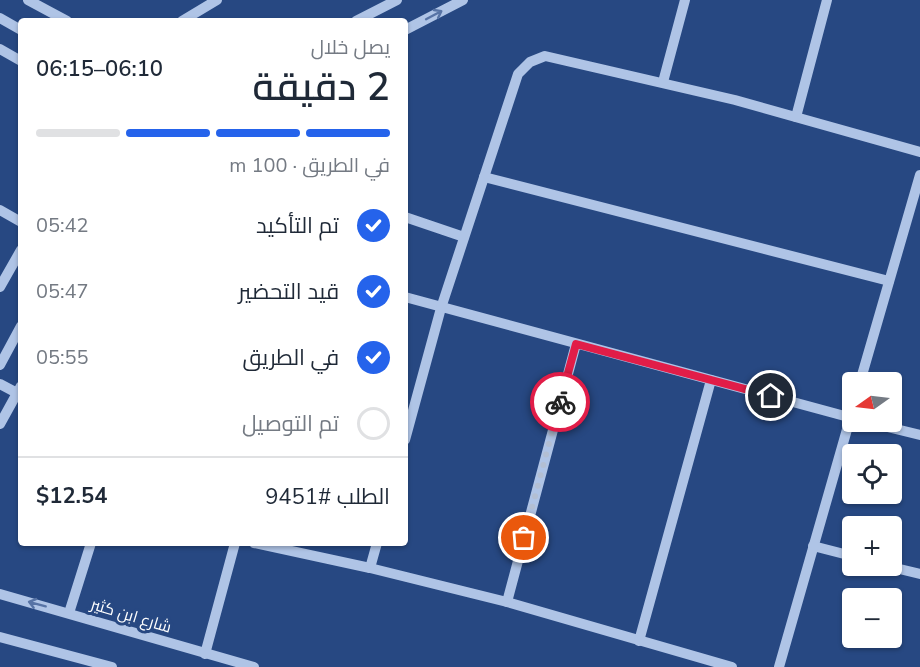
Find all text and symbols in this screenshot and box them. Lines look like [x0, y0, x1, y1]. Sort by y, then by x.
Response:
one-way arrow [425, 9, 442, 21]
text: يصل خلال [311, 34, 390, 61]
text: 06:10–06:15 [36, 54, 163, 84]
text: 2 دقيقة [252, 61, 390, 114]
text: في الطريق · 100 m [229, 152, 390, 179]
icon: check [357, 209, 390, 242]
text: تم التأكيد [256, 211, 339, 241]
text: 05:42 [36, 212, 89, 239]
icon: check [357, 275, 390, 308]
text: قيد التحضير [238, 277, 339, 307]
text: 05:47 [36, 278, 89, 305]
icon: check [357, 341, 390, 374]
text: في الطريق [243, 343, 339, 373]
text: 05:55 [36, 344, 89, 371]
pin [745, 370, 796, 421]
courier [530, 372, 590, 432]
north arrow [842, 372, 902, 432]
map controls [842, 372, 902, 648]
icon: home [754, 379, 787, 412]
icon: bike [544, 386, 577, 419]
text: تم التوصيل [242, 409, 339, 439]
button: locate [842, 444, 902, 504]
text: $12.54 [36, 481, 107, 511]
text: الطلب #9451 [265, 482, 390, 512]
pin [498, 512, 549, 563]
button: + [842, 516, 902, 576]
icon: bag [507, 521, 540, 554]
button: − [842, 588, 902, 648]
street label: شارع ابن كثير [87, 593, 174, 639]
one-way arrow [27, 598, 46, 609]

